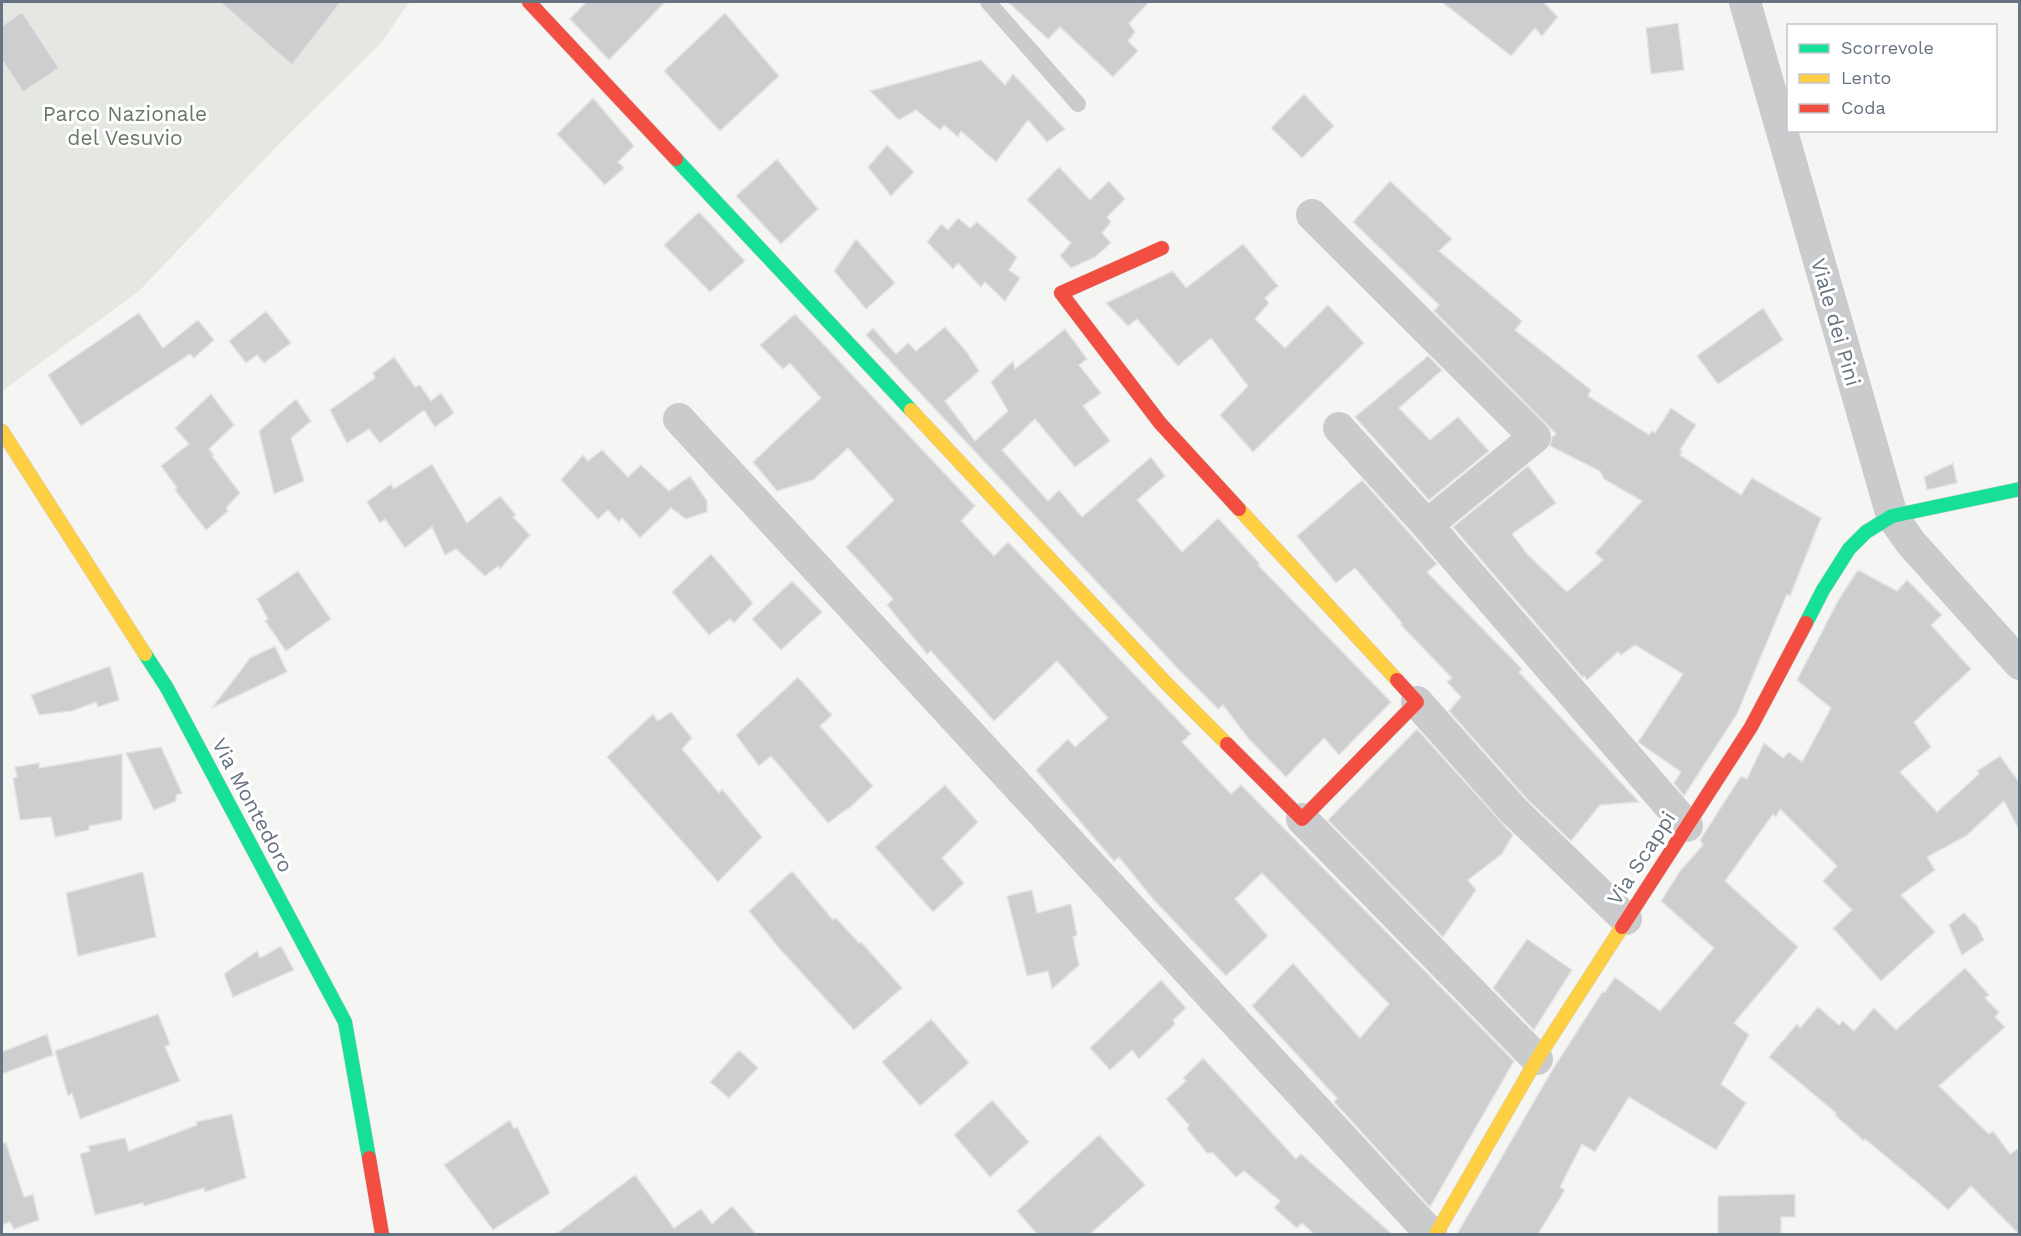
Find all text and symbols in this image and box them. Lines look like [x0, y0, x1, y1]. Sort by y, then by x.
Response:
legend [1787, 24, 1997, 132]
text: Scorrevole [1841, 37, 1934, 58]
text: Lento [1841, 67, 1891, 88]
text: Coda [1841, 97, 1886, 118]
park label: Parco Nazionale del Vesuvio [43, 101, 207, 150]
street label: Viale dei Pini [1806, 255, 1866, 389]
street label: Via Montedoro [207, 734, 299, 876]
street label: Via Scappi [1601, 806, 1681, 910]

